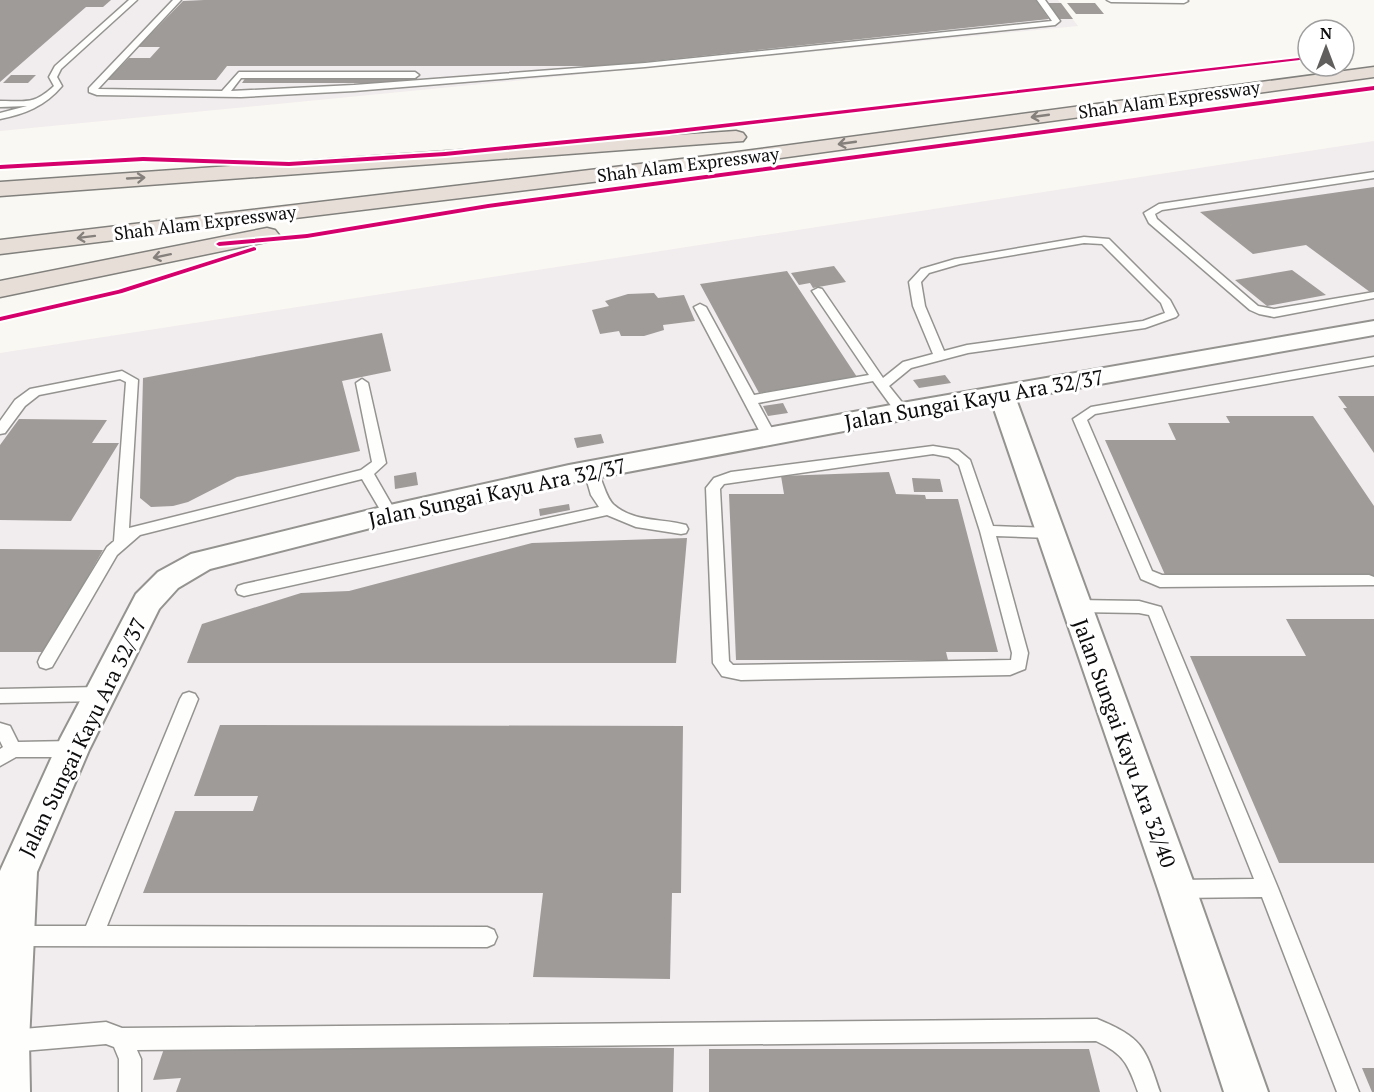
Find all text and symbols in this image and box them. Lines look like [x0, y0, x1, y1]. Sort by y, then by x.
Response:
north arrow [1296, 18, 1356, 78]
text: N [1320, 22, 1332, 44]
street label: Shah Alam Expressway [1076, 74, 1262, 124]
one-way arrow [1031, 111, 1051, 122]
one-way arrow [838, 138, 858, 149]
street label: Shah Alam Expressway [595, 141, 781, 187]
one-way arrow [126, 172, 146, 183]
street label: Shah Alam Expressway [112, 199, 298, 245]
one-way arrow [76, 232, 96, 243]
one-way arrow [152, 251, 171, 263]
street label: Jalan Sungai Kayu Ara 32/37 [842, 362, 1106, 436]
street label: Jalan Sungai Kayu Ara 32/37 [366, 451, 628, 533]
street label: Jalan Sungai Kayu Ara 32/37 [12, 613, 152, 861]
street label: Jalan Sungai Kayu Ara 32/40 [1067, 615, 1183, 871]

